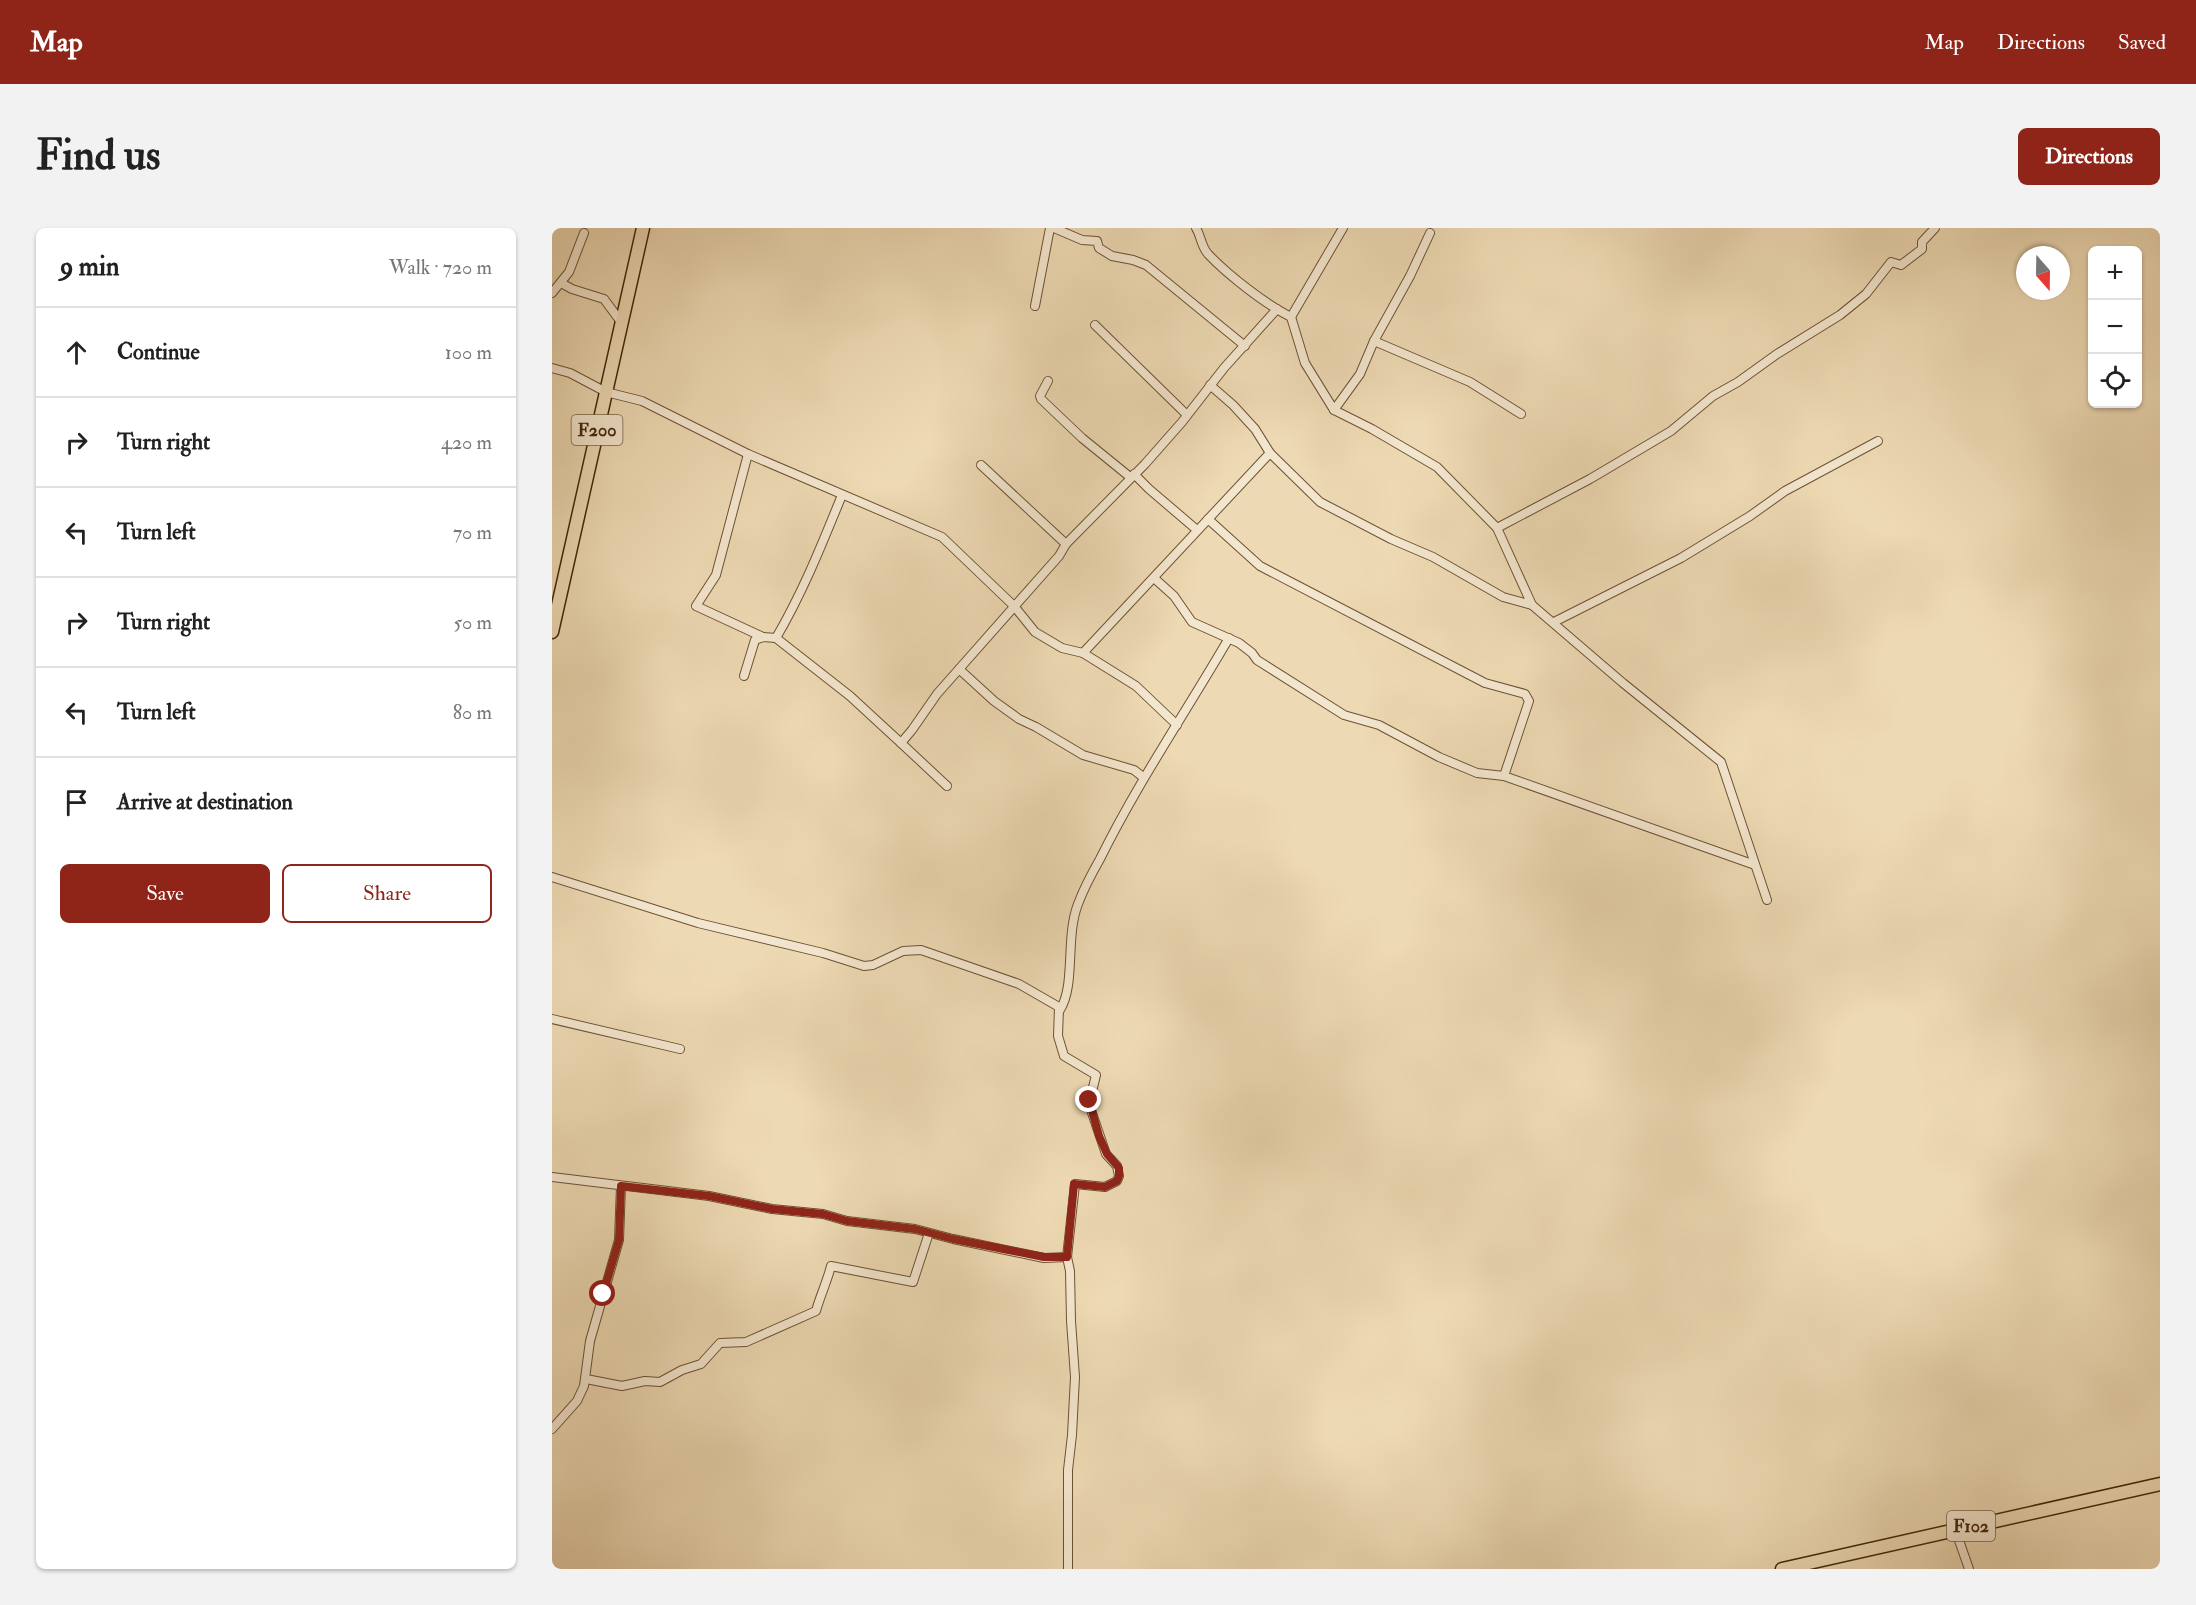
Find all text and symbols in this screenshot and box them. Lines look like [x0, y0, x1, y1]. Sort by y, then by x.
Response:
text: Map [30, 25, 83, 60]
text: Map [1924, 29, 1964, 56]
text: Directions [1997, 29, 2085, 56]
text: Saved [2118, 29, 2166, 56]
button: Directions [2018, 128, 2160, 185]
text: Find us [36, 130, 160, 182]
north arrow [2016, 246, 2070, 300]
map controls [2088, 246, 2142, 408]
button: + [2088, 246, 2142, 300]
text: 9 min [60, 251, 119, 283]
text: Walk · 720 m [389, 255, 492, 280]
button: − [2088, 300, 2142, 354]
icon: ahead [60, 336, 93, 369]
text: Continue [117, 338, 200, 366]
text: 100 m [445, 340, 492, 365]
button: locate [2088, 354, 2142, 408]
road number: F200 [572, 415, 622, 445]
icon: right [60, 426, 93, 459]
text: Turn right [117, 428, 210, 456]
text: 420 m [441, 430, 492, 455]
icon: left [60, 516, 93, 549]
text: Turn left [117, 518, 196, 546]
text: 70 m [453, 520, 492, 545]
icon: right [60, 606, 93, 639]
text: Turn right [117, 608, 210, 636]
text: 50 m [453, 610, 492, 635]
icon: left [60, 696, 93, 729]
text: Turn left [117, 698, 196, 726]
text: 80 m [453, 700, 492, 725]
icon: arrive [60, 786, 93, 819]
text: Arrive at destination [117, 788, 293, 816]
button: Save [60, 864, 270, 923]
button: Share [282, 864, 492, 923]
route end [1075, 1086, 1101, 1112]
route start [589, 1280, 615, 1306]
road number: F102 [1947, 1511, 1995, 1541]

